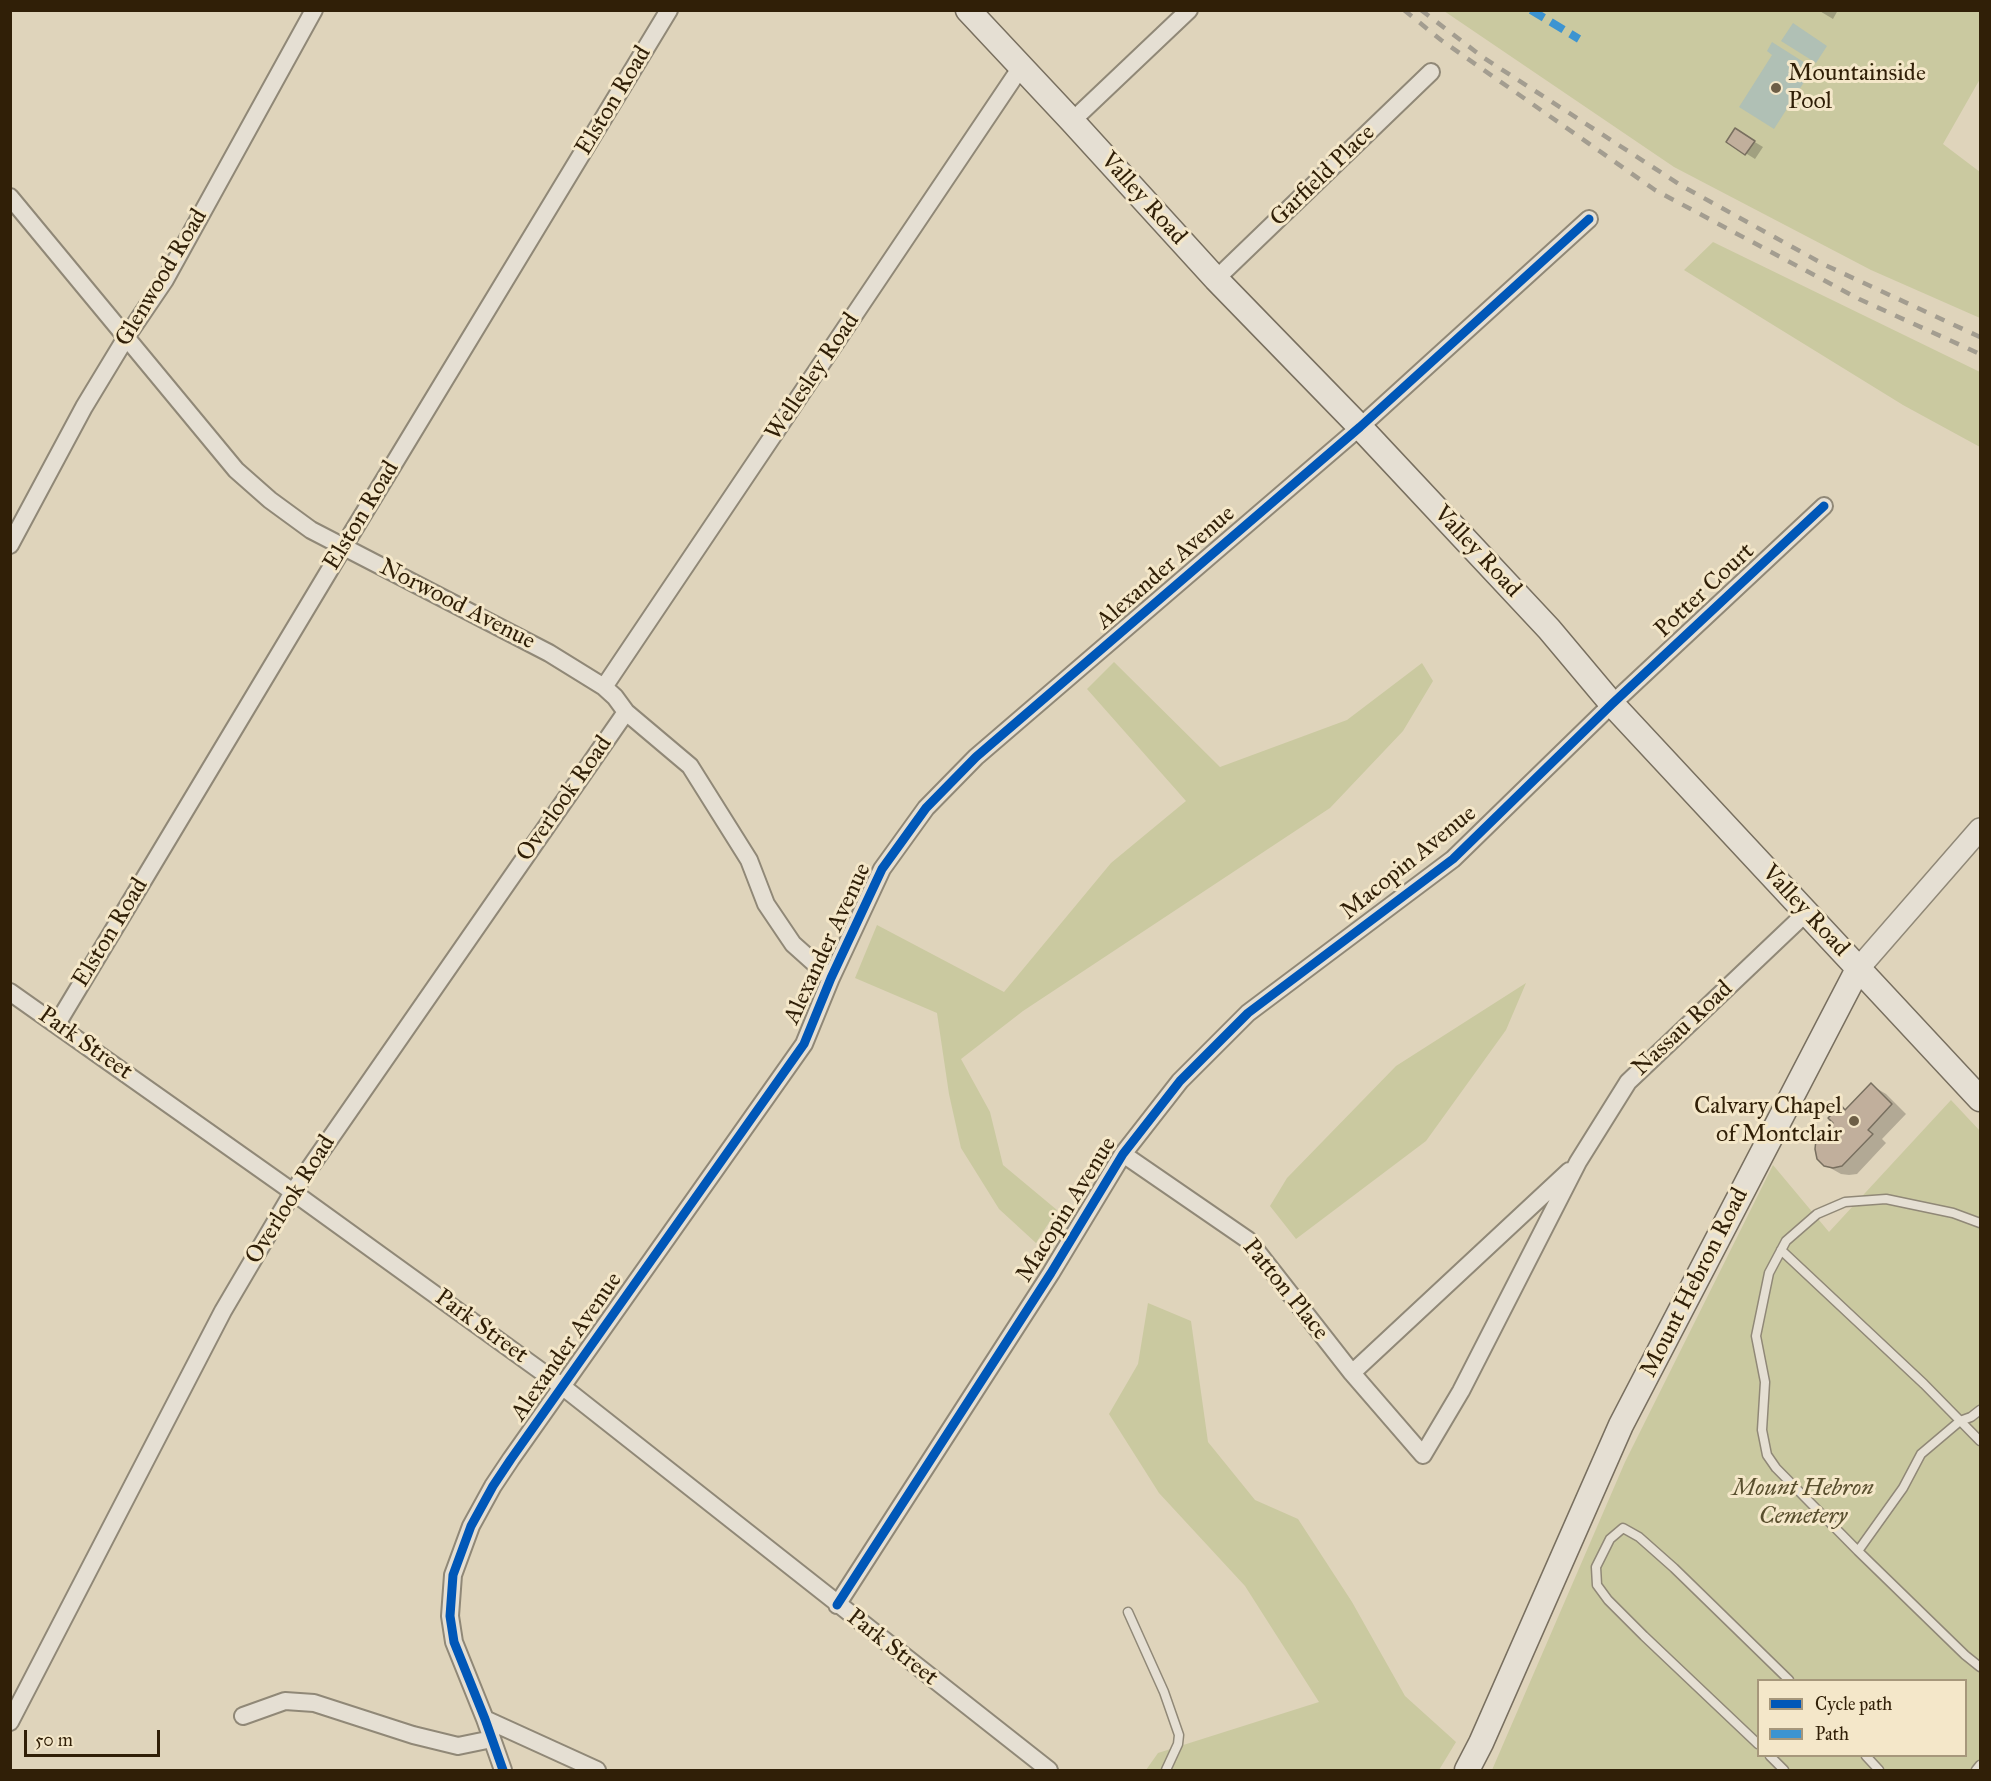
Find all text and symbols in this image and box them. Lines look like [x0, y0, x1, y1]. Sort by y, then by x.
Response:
street label: Elston Road [570, 41, 658, 161]
place label: Mountainside Pool [1788, 60, 1926, 116]
marker: Mountainside Pool [1769, 81, 1783, 95]
street label: Garfield Place [1265, 119, 1381, 233]
street label: Valley Road [1094, 147, 1192, 251]
street label: Glenwood Road [110, 204, 214, 352]
street label: Wellesley Road [760, 308, 866, 446]
street label: Elston Road [318, 456, 406, 576]
street label: Alexander Avenue [1091, 500, 1241, 636]
street label: Valley Road [1427, 500, 1527, 604]
street label: Potter Court [1649, 538, 1761, 644]
street label: Norwood Avenue [374, 553, 540, 657]
street label: Overlook Road [511, 731, 619, 867]
street label: Macopin Avenue [1335, 800, 1483, 926]
street label: Alexander Avenue [778, 859, 878, 1029]
street label: Valley Road [1755, 859, 1855, 963]
street label: Elston Road [67, 873, 155, 993]
street label: Nassau Road [1627, 975, 1739, 1083]
street label: Park Street [32, 1001, 138, 1087]
place label: Calvary Chapel of Montclair [1694, 1093, 1842, 1149]
marker: Calvary Chapel of Montclair [1847, 1114, 1861, 1128]
street label: Overlook Road [240, 1130, 342, 1270]
street label: Macopin Avenue [1011, 1132, 1123, 1288]
street label: Mount Hebron Road [1635, 1184, 1755, 1382]
street label: Patton Place [1236, 1234, 1334, 1346]
street label: Alexander Avenue [505, 1267, 629, 1427]
street label: Park Street [429, 1284, 533, 1370]
park label: Mount Hebron Cemetery [1732, 1475, 1874, 1531]
street label: Park Street [841, 1603, 943, 1693]
legend [1757, 1679, 1967, 1757]
text: Cycle path [1815, 1693, 1892, 1715]
scale bar [27, 1718, 164, 1756]
text: Path [1815, 1723, 1849, 1745]
text: 50 m [35, 1729, 73, 1751]

